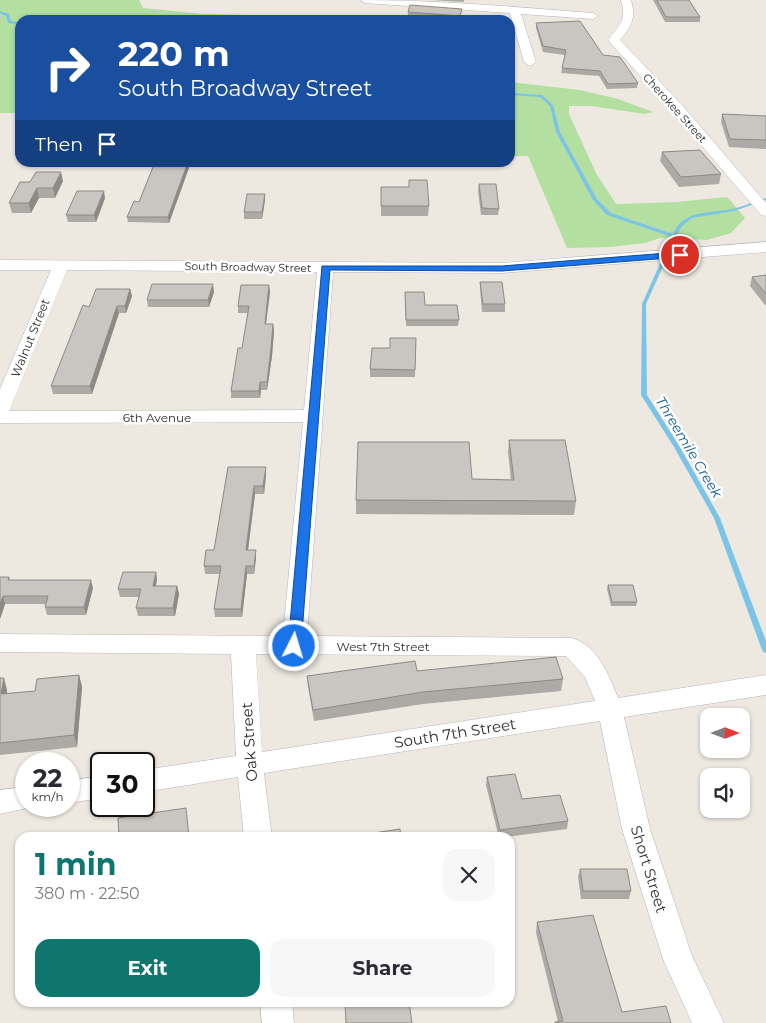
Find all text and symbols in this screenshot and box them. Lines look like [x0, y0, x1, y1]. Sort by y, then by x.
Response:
text: 220 m [118, 32, 230, 75]
icon: right [35, 35, 100, 100]
street label: Cherokee Street [640, 70, 710, 146]
text: South Broadway Street [118, 75, 372, 102]
icon: arrive [93, 130, 121, 158]
text: Then [35, 133, 83, 156]
pin [659, 234, 701, 276]
icon: arrive [666, 241, 694, 269]
street label: South Broadway Street [184, 259, 312, 275]
street label: Walnut Street [7, 296, 53, 379]
water label: Threemile Creek [652, 393, 727, 502]
street label: 6th Avenue [123, 410, 191, 425]
position arrow [267, 619, 319, 671]
street label: West 7th Street [336, 639, 430, 654]
street label: Oak Street [237, 702, 261, 782]
north arrow [700, 708, 750, 758]
map controls [700, 708, 750, 818]
street label: South 7th Street [393, 714, 517, 752]
speed limit sign: 30 [90, 752, 155, 817]
text: 22 [33, 763, 62, 793]
button: sound [700, 768, 750, 818]
text: km/h [31, 789, 64, 804]
street label: Short Street [627, 823, 671, 915]
text: 1 min [35, 846, 116, 883]
button: close [443, 849, 495, 901]
text: 380 m · 22:50 [35, 884, 140, 903]
button: Exit [35, 939, 260, 997]
button: Share [270, 939, 495, 997]

